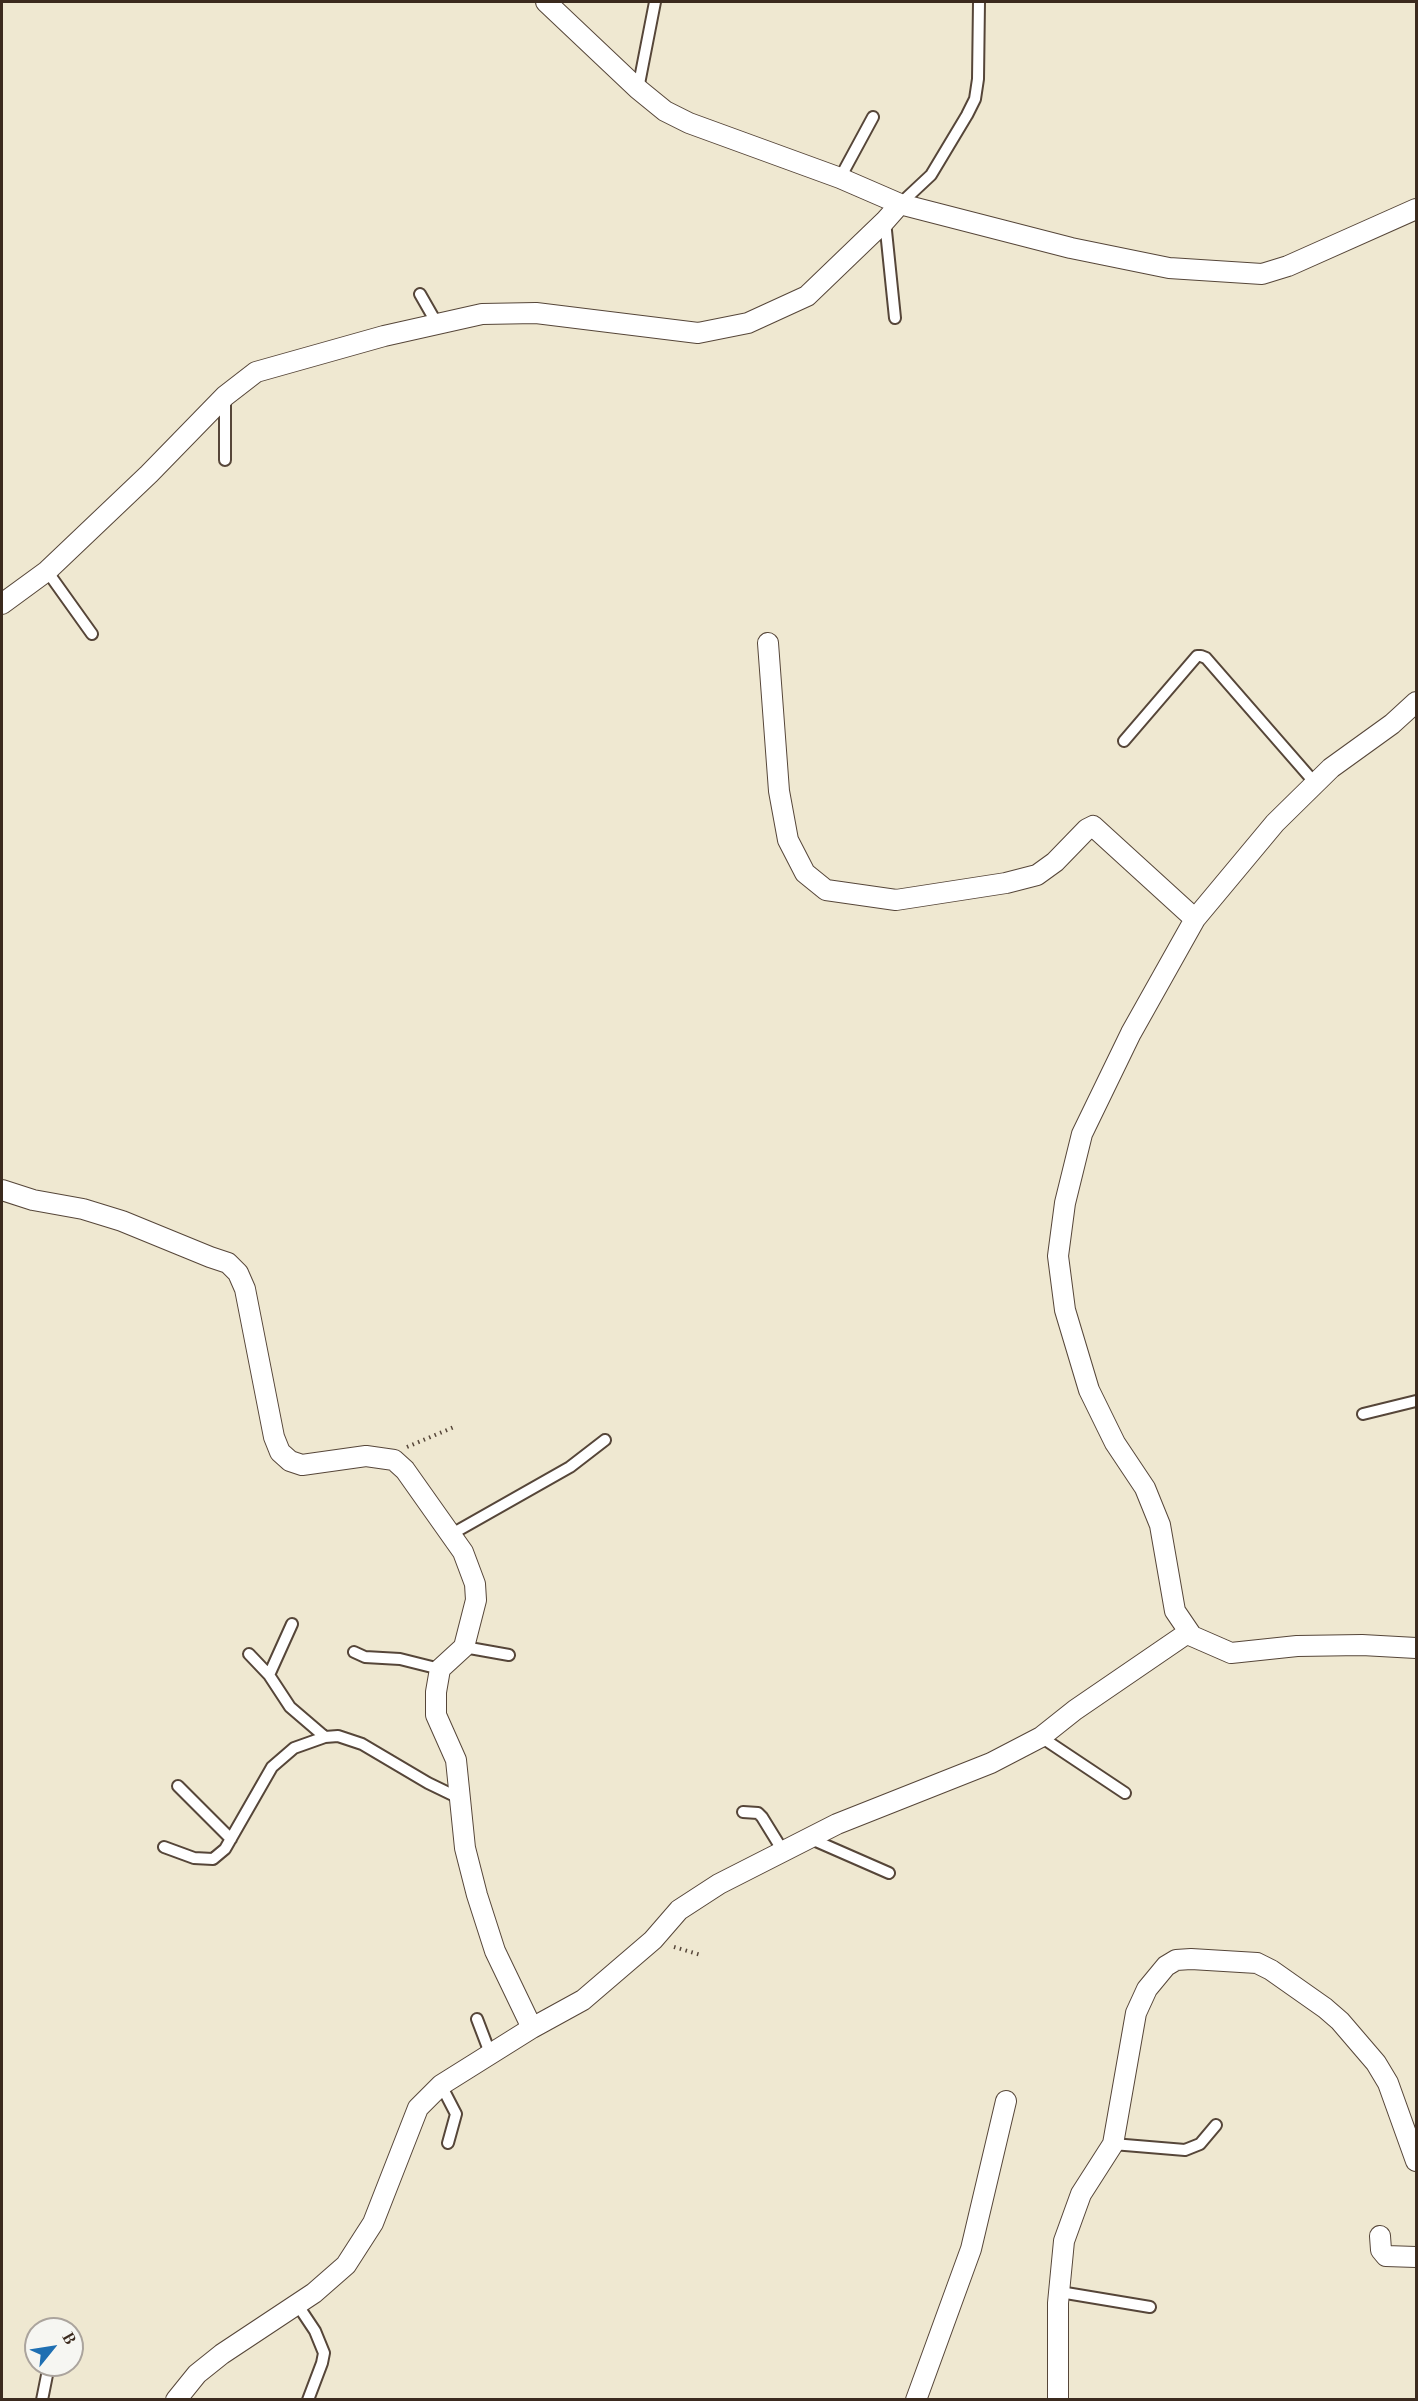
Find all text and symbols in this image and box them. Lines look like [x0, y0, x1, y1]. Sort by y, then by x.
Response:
north arrow [24, 2317, 84, 2377]
text: B [58, 2330, 78, 2348]

